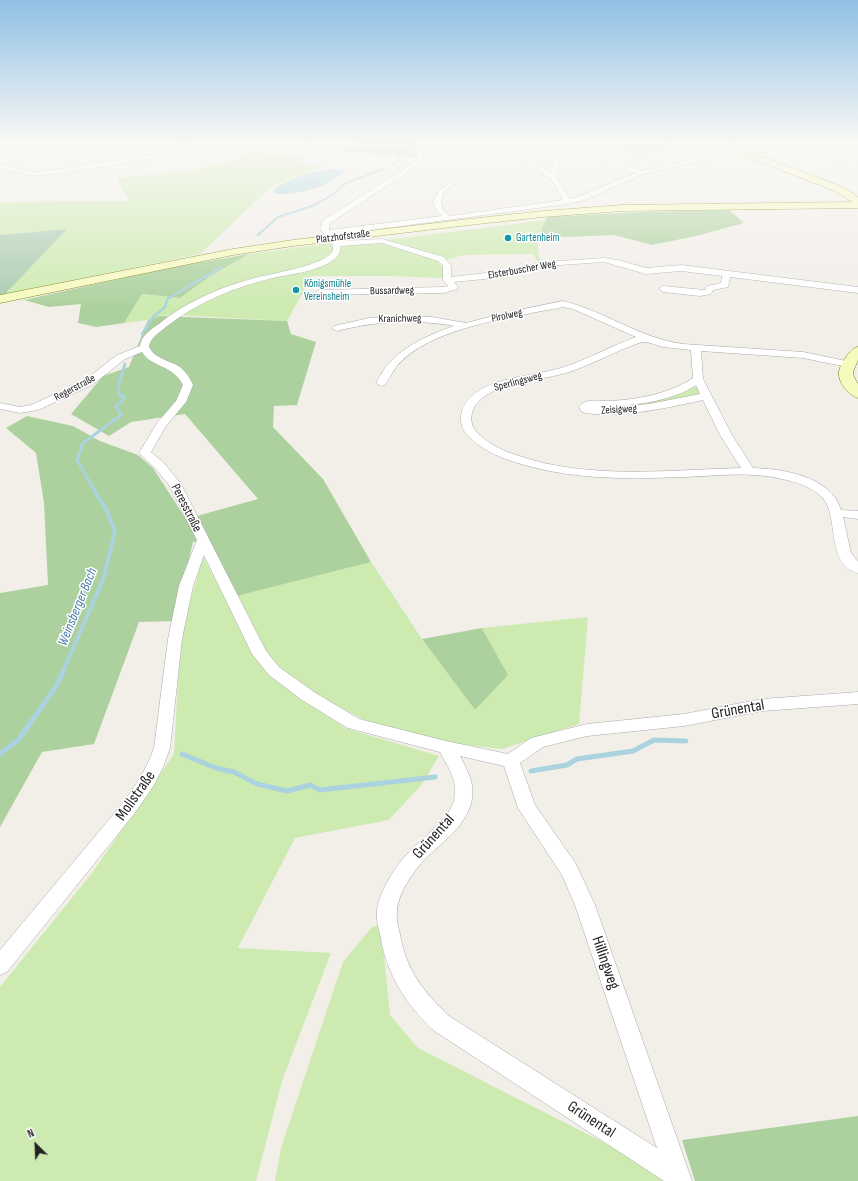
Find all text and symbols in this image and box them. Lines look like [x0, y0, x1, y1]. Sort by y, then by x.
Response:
street label: Platzhofstraße [315, 227, 371, 247]
place label: Gartenheim [516, 231, 560, 245]
marker: Gartenheim [503, 233, 513, 243]
street label: Elsterbuscher Weg [487, 258, 557, 282]
place label: Königsmühle Vereinsheim [304, 277, 351, 303]
street label: Bussardweg [370, 284, 414, 298]
marker: Königsmühle Vereinsheim [291, 285, 301, 295]
street label: Pirolweg [490, 306, 524, 326]
street label: Kranichweg [378, 312, 422, 326]
street label: Sperlingsweg [493, 369, 543, 395]
street label: Regerstraße [52, 372, 98, 404]
street label: Zeisigweg [601, 402, 637, 418]
street label: Peresstraße [167, 481, 205, 535]
water label: Weinsberger Bach [55, 565, 101, 649]
street label: Grünental [710, 696, 766, 724]
street label: Mollstraße [112, 767, 160, 825]
street label: Grünental [409, 811, 459, 863]
street label: Hillingweg [587, 934, 623, 992]
street label: Grünental [563, 1097, 619, 1143]
north arrow [16, 1125, 56, 1165]
text: N [26, 1126, 36, 1141]

